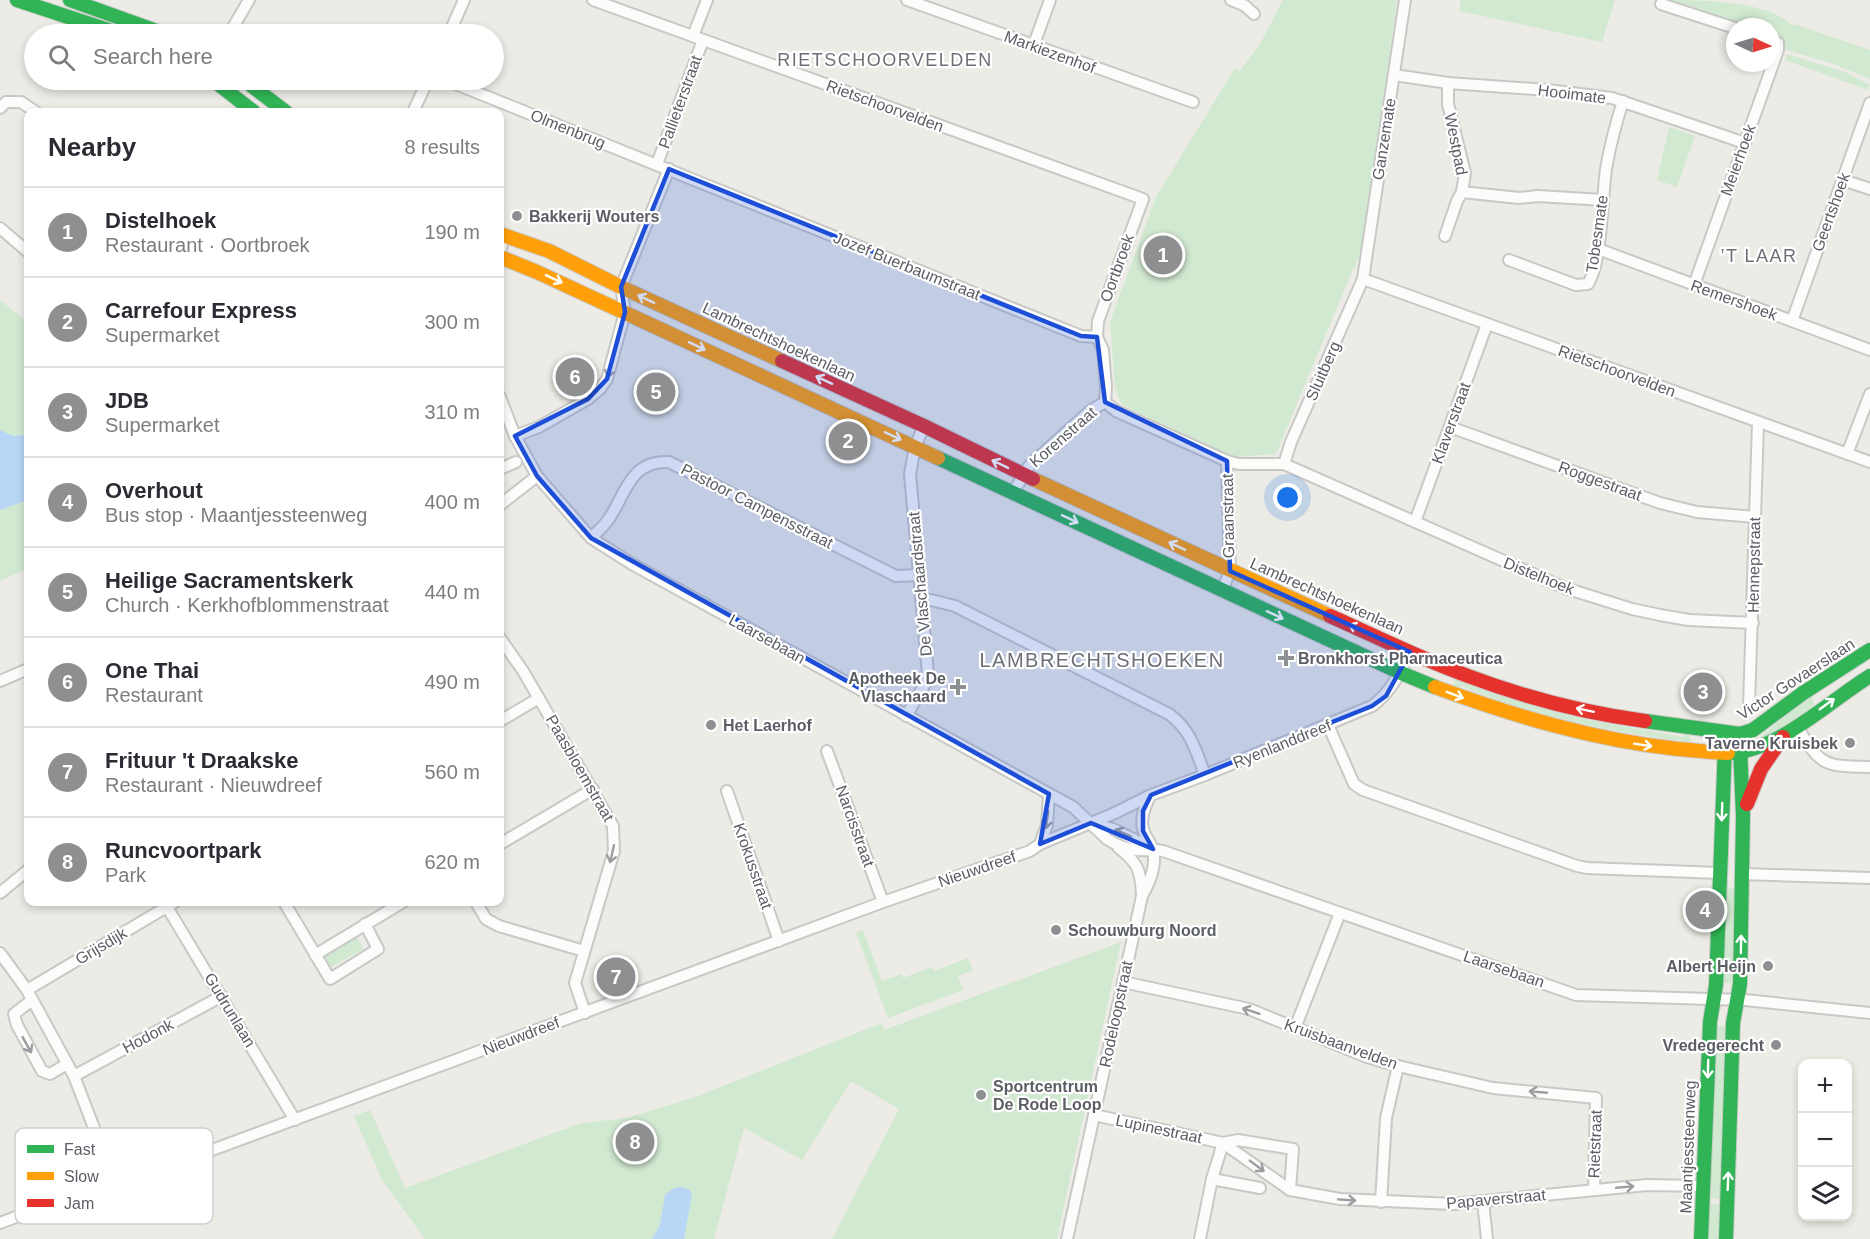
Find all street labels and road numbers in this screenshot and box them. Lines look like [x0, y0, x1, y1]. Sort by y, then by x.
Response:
street label: Markiezenhof [1002, 28, 1099, 77]
street label: Pallieterstraat [655, 53, 705, 151]
street label: Rietschoorvelden [824, 77, 946, 135]
street label: Hooimate [1537, 81, 1607, 107]
street label: Ganzemate [1369, 97, 1399, 181]
street label: Olmenbrug [528, 106, 608, 152]
street label: Westpad [1442, 112, 1470, 176]
street label: Meierhoek [1717, 121, 1759, 198]
street label: Geertshoek [1809, 169, 1853, 254]
street label: Tobesmate [1583, 194, 1611, 274]
street label: Jozef Buerbaumstraat [831, 229, 983, 303]
street label: Oortbroek [1097, 231, 1137, 304]
street label: Remershoek [1688, 277, 1780, 324]
street label: Lambrechtshoekenlaan [700, 299, 858, 385]
street label: Sluitberg [1302, 339, 1344, 403]
street label: Rietschoorvelden [1556, 342, 1678, 400]
street label: Klaverstraat [1428, 379, 1474, 466]
street label: Korenstraat [1026, 403, 1100, 471]
street label: Roggestraat [1556, 458, 1644, 504]
street label: Pastoor Campensstraat [678, 460, 836, 552]
street label: Graanstraat [1219, 473, 1237, 558]
street label: De Vlaschaardstraat [905, 511, 935, 657]
street label: Hennepstraat [1745, 516, 1763, 613]
street label: Lambrechtshoekenlaan [1248, 554, 1406, 638]
street label: Distelhoek [1501, 554, 1578, 598]
street label: Laarsebaan [726, 611, 808, 667]
street label: Victor Govaerslaan [1734, 635, 1858, 723]
street label: Paasbloemstraat [543, 712, 618, 825]
street label: Ryenlanddreef [1231, 716, 1334, 771]
street label: Narcisstraat [832, 783, 878, 870]
street label: Krokusstraat [730, 821, 776, 912]
street label: Nieuwdreef [936, 848, 1019, 890]
street label: Grijsdijk [72, 924, 131, 968]
street label: Laarsebaan [1461, 947, 1547, 991]
street label: Rodeloopstraat [1096, 959, 1136, 1069]
street label: Gudrunlaan [201, 970, 259, 1050]
street label: Nieuwdreef [480, 1013, 562, 1058]
street label: Hodonk [120, 1015, 177, 1056]
street label: Kruisbaanvelden [1282, 1016, 1400, 1072]
street label: Maantjessteenweg [1677, 1080, 1699, 1214]
street label: Rietstraat [1585, 1109, 1605, 1179]
street label: Lupinestraat [1114, 1112, 1204, 1147]
street label: Papaverstraat [1446, 1186, 1547, 1212]

